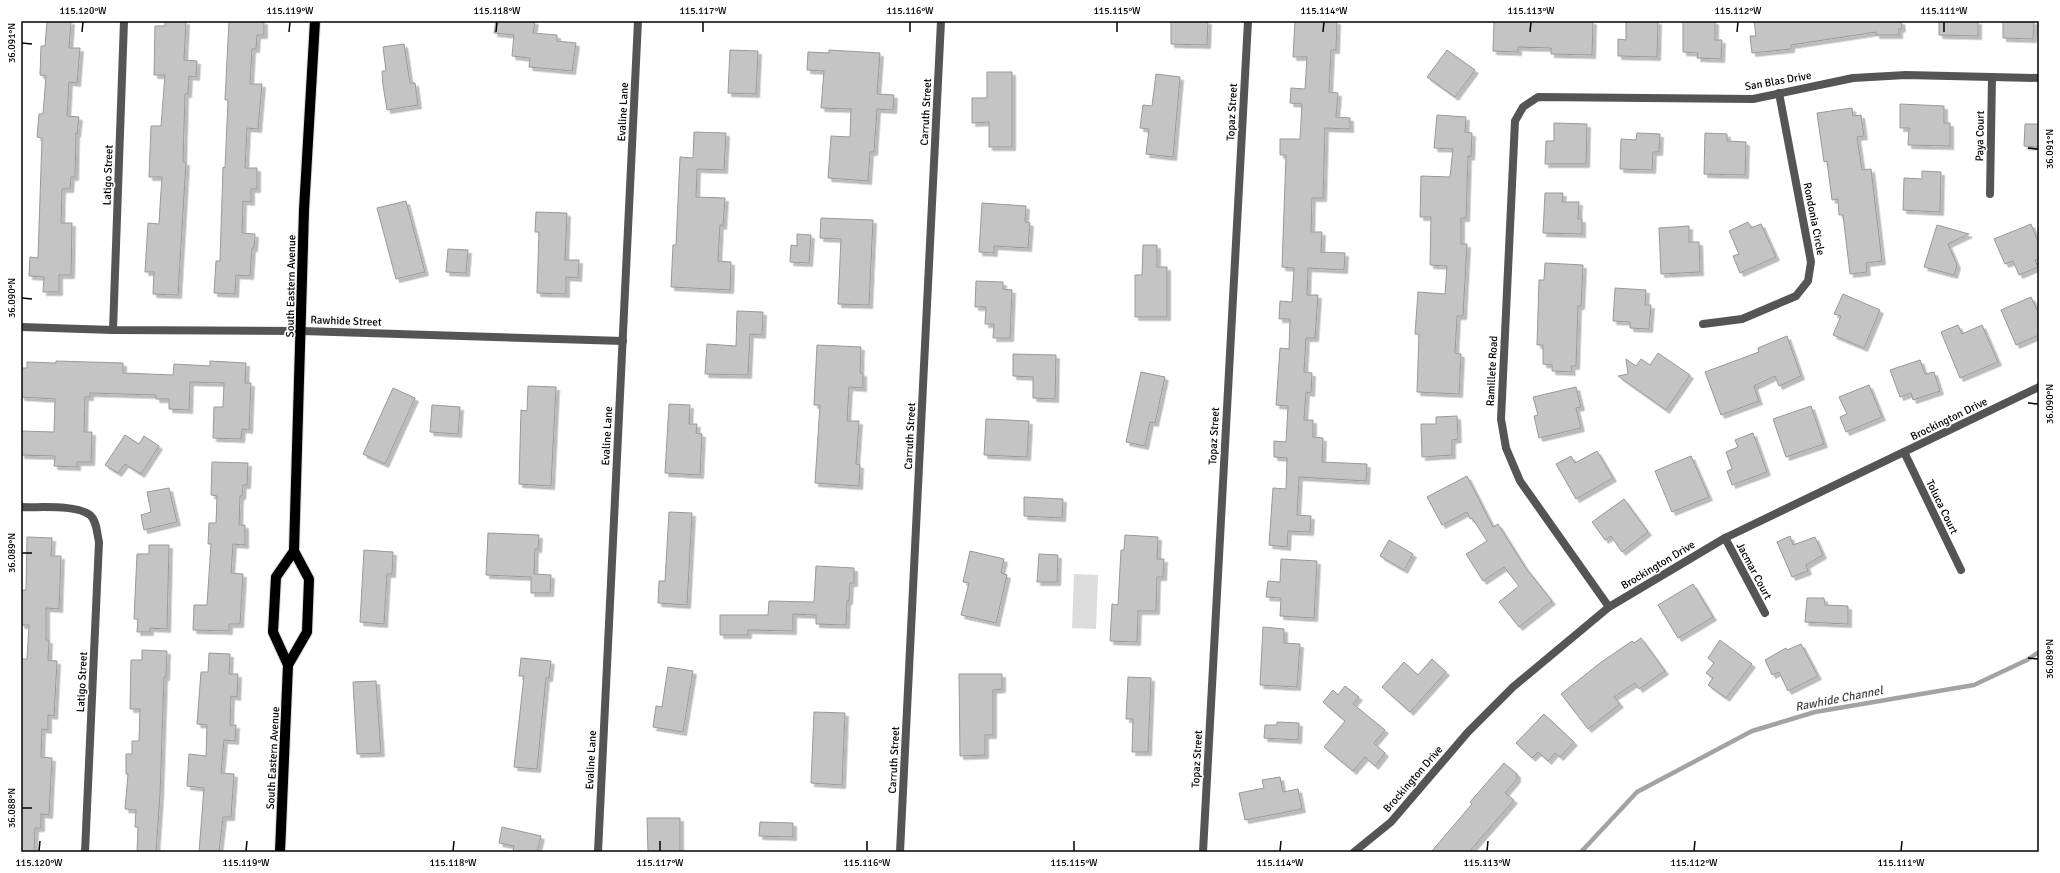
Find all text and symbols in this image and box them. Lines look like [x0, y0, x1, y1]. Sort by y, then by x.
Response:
text: 115.120°W [59, 5, 107, 17]
text: 115.119°W [266, 5, 314, 17]
text: 115.118°W [473, 5, 521, 17]
text: 115.117°W [679, 5, 727, 17]
text: 115.116°W [886, 5, 934, 17]
text: 115.115°W [1093, 5, 1141, 17]
text: 115.114°W [1300, 5, 1348, 17]
text: 115.113°W [1507, 5, 1555, 17]
text: 115.112°W [1714, 5, 1762, 17]
text: 115.111°W [1920, 5, 1968, 17]
text: 36.091°N [6, 23, 18, 63]
street label: San Blas Drive [1744, 69, 1812, 93]
street label: Carruth Street [918, 78, 934, 146]
street label: Evaline Lane [615, 82, 631, 142]
street label: Topaz Street [1224, 83, 1240, 141]
street label: Paya Court [1973, 110, 1987, 162]
text: 36.091°N [2044, 129, 2056, 169]
street label: Latigo Street [100, 144, 116, 206]
street label: Rondonia Circle [1801, 181, 1827, 257]
street label: South Eastern Avenue [284, 235, 298, 337]
text: 36.090°N [6, 278, 18, 318]
street label: Rawhide Street [310, 313, 382, 329]
street label: Ramillete Road [1484, 335, 1500, 407]
text: 36.090°N [2044, 384, 2056, 424]
street label: Brockington Drive [1908, 395, 1990, 443]
street label: Carruth Street [902, 402, 918, 470]
street label: Evaline Lane [599, 406, 615, 466]
street label: Topaz Street [1206, 407, 1222, 465]
street label: Toluca Court [1923, 478, 1961, 536]
text: 36.089°N [6, 533, 18, 573]
street label: Brockington Drive [1619, 538, 1697, 592]
street label: Jacmar Court [1734, 540, 1775, 602]
text: 36.089°N [2044, 639, 2056, 679]
street label: Latigo Street [74, 651, 90, 713]
water label: Rawhide Channel [1794, 683, 1886, 715]
street label: South Eastern Avenue [264, 706, 282, 810]
street label: Carruth Street [886, 726, 902, 794]
street label: Evaline Lane [583, 730, 599, 790]
street label: Topaz Street [1189, 730, 1205, 788]
street label: Brockington Drive [1381, 743, 1445, 815]
text: 36.088°N [6, 788, 18, 828]
text: 115.120°W [15, 857, 63, 869]
text: 115.119°W [222, 857, 270, 869]
text: 115.118°W [429, 857, 477, 869]
text: 115.117°W [636, 857, 684, 869]
text: 115.116°W [843, 857, 891, 869]
text: 115.115°W [1050, 857, 1098, 869]
text: 115.114°W [1256, 857, 1304, 869]
text: 115.113°W [1463, 857, 1511, 869]
text: 115.112°W [1670, 857, 1718, 869]
text: 115.111°W [1877, 857, 1925, 869]

